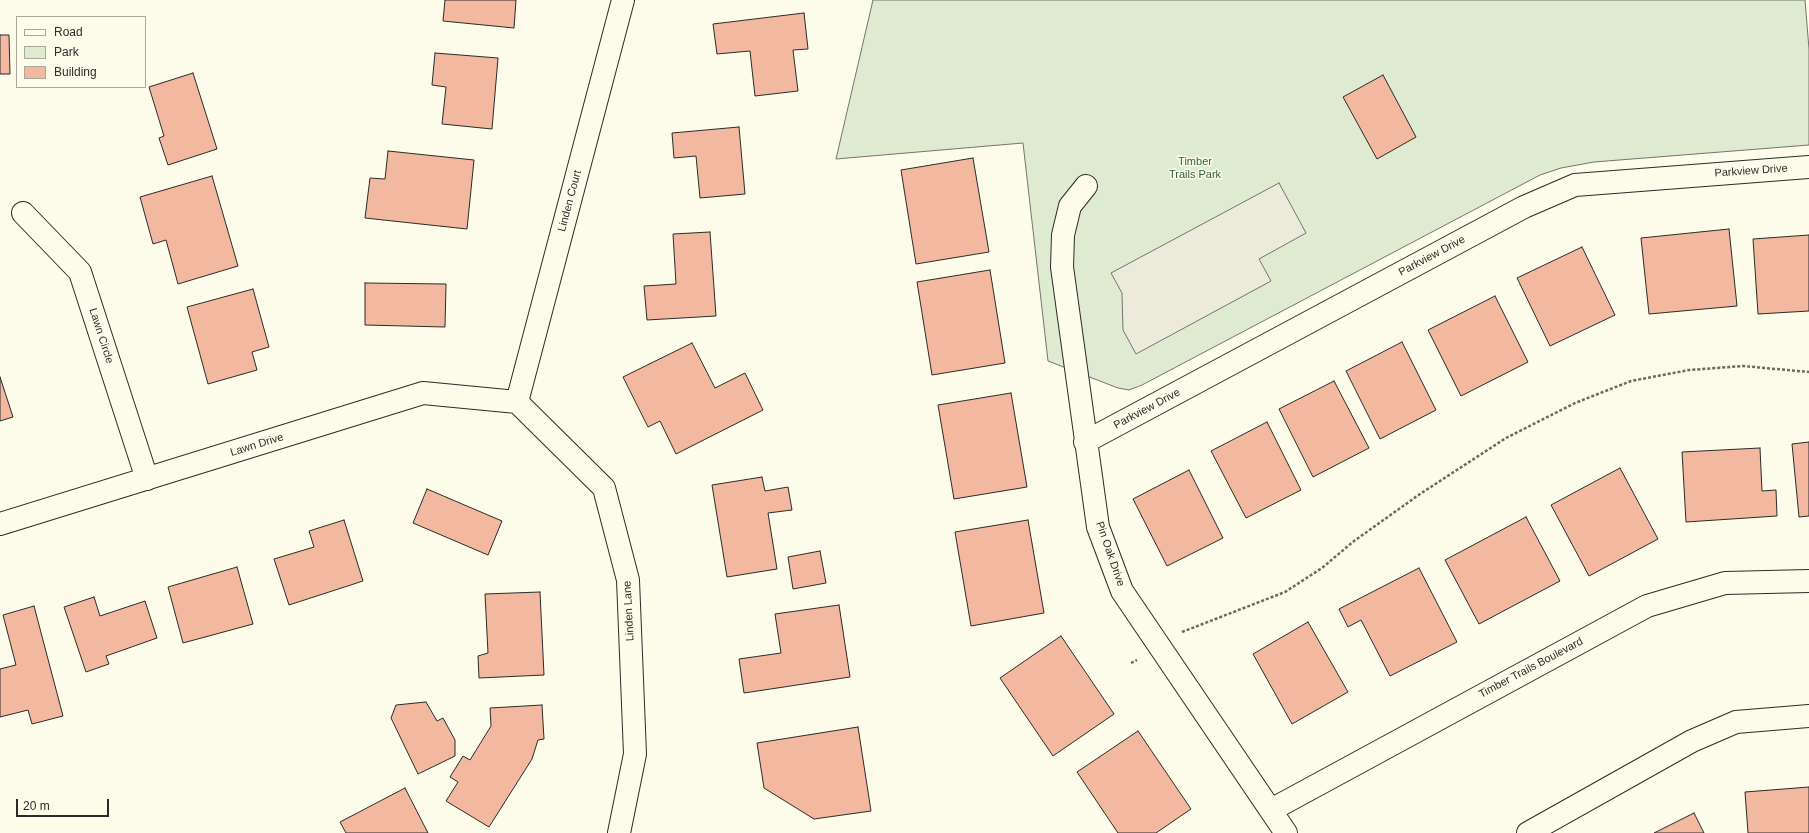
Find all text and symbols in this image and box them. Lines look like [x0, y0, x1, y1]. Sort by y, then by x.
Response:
legend [16, 16, 146, 88]
text: Road [54, 25, 83, 39]
text: Park [54, 45, 79, 59]
text: Building [54, 65, 97, 79]
park label: Timber Trails Park [1169, 155, 1221, 181]
street label: Parkview Drive [1714, 162, 1788, 180]
street label: Linden Court [555, 169, 585, 233]
street label: Parkview Drive [1397, 233, 1467, 279]
street label: Lawn Circle [86, 307, 116, 365]
street label: Parkview Drive [1112, 386, 1182, 432]
street label: Lawn Drive [229, 431, 285, 459]
street label: Pin Oak Drive [1093, 520, 1127, 588]
street label: Linden Lane [621, 580, 637, 642]
street label: Timber Trails Boulevard [1477, 635, 1585, 701]
scale bar [18, 791, 111, 817]
text: 20 m [23, 799, 50, 813]

